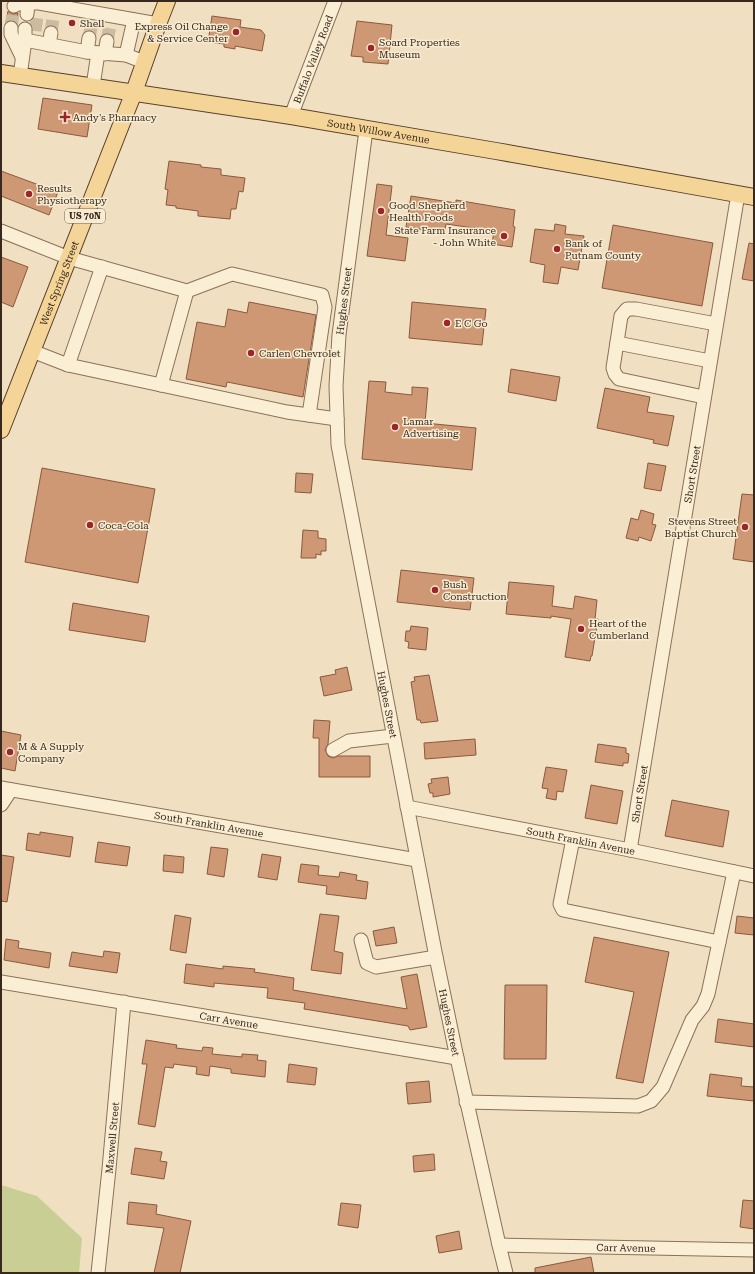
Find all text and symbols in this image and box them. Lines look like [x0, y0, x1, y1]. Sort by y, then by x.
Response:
street label: Buffalo Valley Road [291, 13, 335, 105]
marker: Shell [67, 18, 77, 28]
place label: Shell [80, 18, 104, 29]
place label: Express Oil Change & Service Center [135, 21, 229, 44]
marker: Express Oil Change & Service Center [231, 27, 241, 37]
place label: Soard Properties Museum [379, 37, 460, 60]
marker: Soard Properties Museum [366, 43, 376, 53]
marker: Andy's Pharmacy [60, 112, 70, 122]
place label: Andy's Pharmacy [73, 112, 157, 123]
street label: South Willow Avenue [327, 117, 431, 145]
place label: Results Physiotherapy [37, 183, 107, 206]
marker: Results Physiotherapy [24, 189, 34, 199]
place label: Good Shepherd Health Foods [389, 200, 466, 223]
marker: Good Shepherd Health Foods [376, 206, 386, 216]
road number: US 70N [65, 209, 105, 223]
place label: State Farm Insurance - John White [394, 225, 497, 248]
marker: State Farm Insurance - John White [499, 231, 509, 241]
place label: Bank of Putnam County [565, 238, 641, 261]
street label: West Spring Street [37, 239, 81, 327]
marker: Bank of Putnam County [552, 244, 562, 254]
street label: Hughes Street [334, 266, 354, 335]
marker: E C Go [442, 318, 452, 328]
place label: E C Go [455, 318, 488, 329]
marker: Carlen Chevrolet [246, 348, 256, 358]
place label: Carlen Chevrolet [259, 348, 341, 359]
place label: Lamar Advertising [403, 416, 459, 439]
marker: Lamar Advertising [390, 422, 400, 432]
street label: Short Street [682, 444, 702, 504]
place label: Stevens Street Baptist Church [665, 516, 738, 539]
marker: Coca-Cola [85, 520, 95, 530]
place label: Coca-Cola [98, 520, 149, 531]
marker: Stevens Street Baptist Church [740, 522, 750, 532]
place label: Bush Construction [443, 579, 507, 602]
marker: Bush Construction [430, 585, 440, 595]
place label: Heart of the Cumberland [589, 618, 649, 641]
marker: Heart of the Cumberland [576, 624, 586, 634]
street label: Hughes Street [376, 670, 400, 739]
place label: M & A Supply Company [18, 741, 84, 764]
marker: M & A Supply Company [5, 747, 15, 757]
street label: Short Street [629, 764, 649, 823]
street label: South Franklin Avenue [154, 809, 265, 839]
street label: South Franklin Avenue [526, 825, 637, 857]
street label: Hughes Street [437, 988, 462, 1057]
street label: Carr Avenue [199, 1010, 259, 1030]
street label: Maxwell Street [103, 1101, 121, 1174]
street label: Carr Avenue [596, 1241, 656, 1254]

